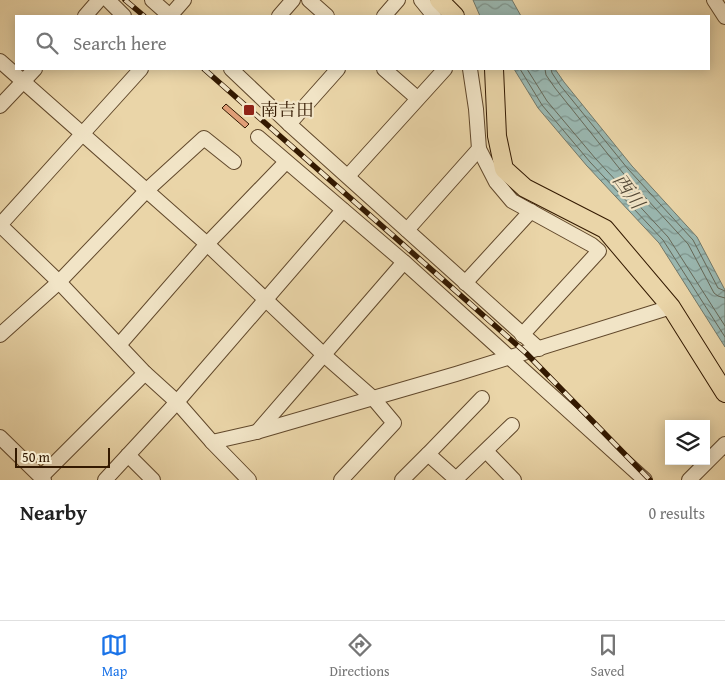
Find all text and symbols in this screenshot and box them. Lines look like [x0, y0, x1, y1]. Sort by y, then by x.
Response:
search box [15, 15, 710, 70]
icon: search [33, 29, 61, 57]
text: Search here [73, 29, 167, 57]
place label: 南吉田 [260, 96, 314, 123]
marker: 南吉田 [242, 103, 256, 117]
water label: 西川 [607, 167, 653, 216]
map controls [665, 420, 710, 465]
button: layers [665, 420, 710, 465]
scale bar [15, 445, 110, 468]
text: 50 m [22, 447, 50, 467]
text: Nearby [20, 497, 87, 528]
text: 0 results [648, 501, 705, 525]
tab: Map [100, 631, 128, 681]
tab: Directions [329, 631, 390, 681]
tab: Saved [591, 631, 625, 681]

